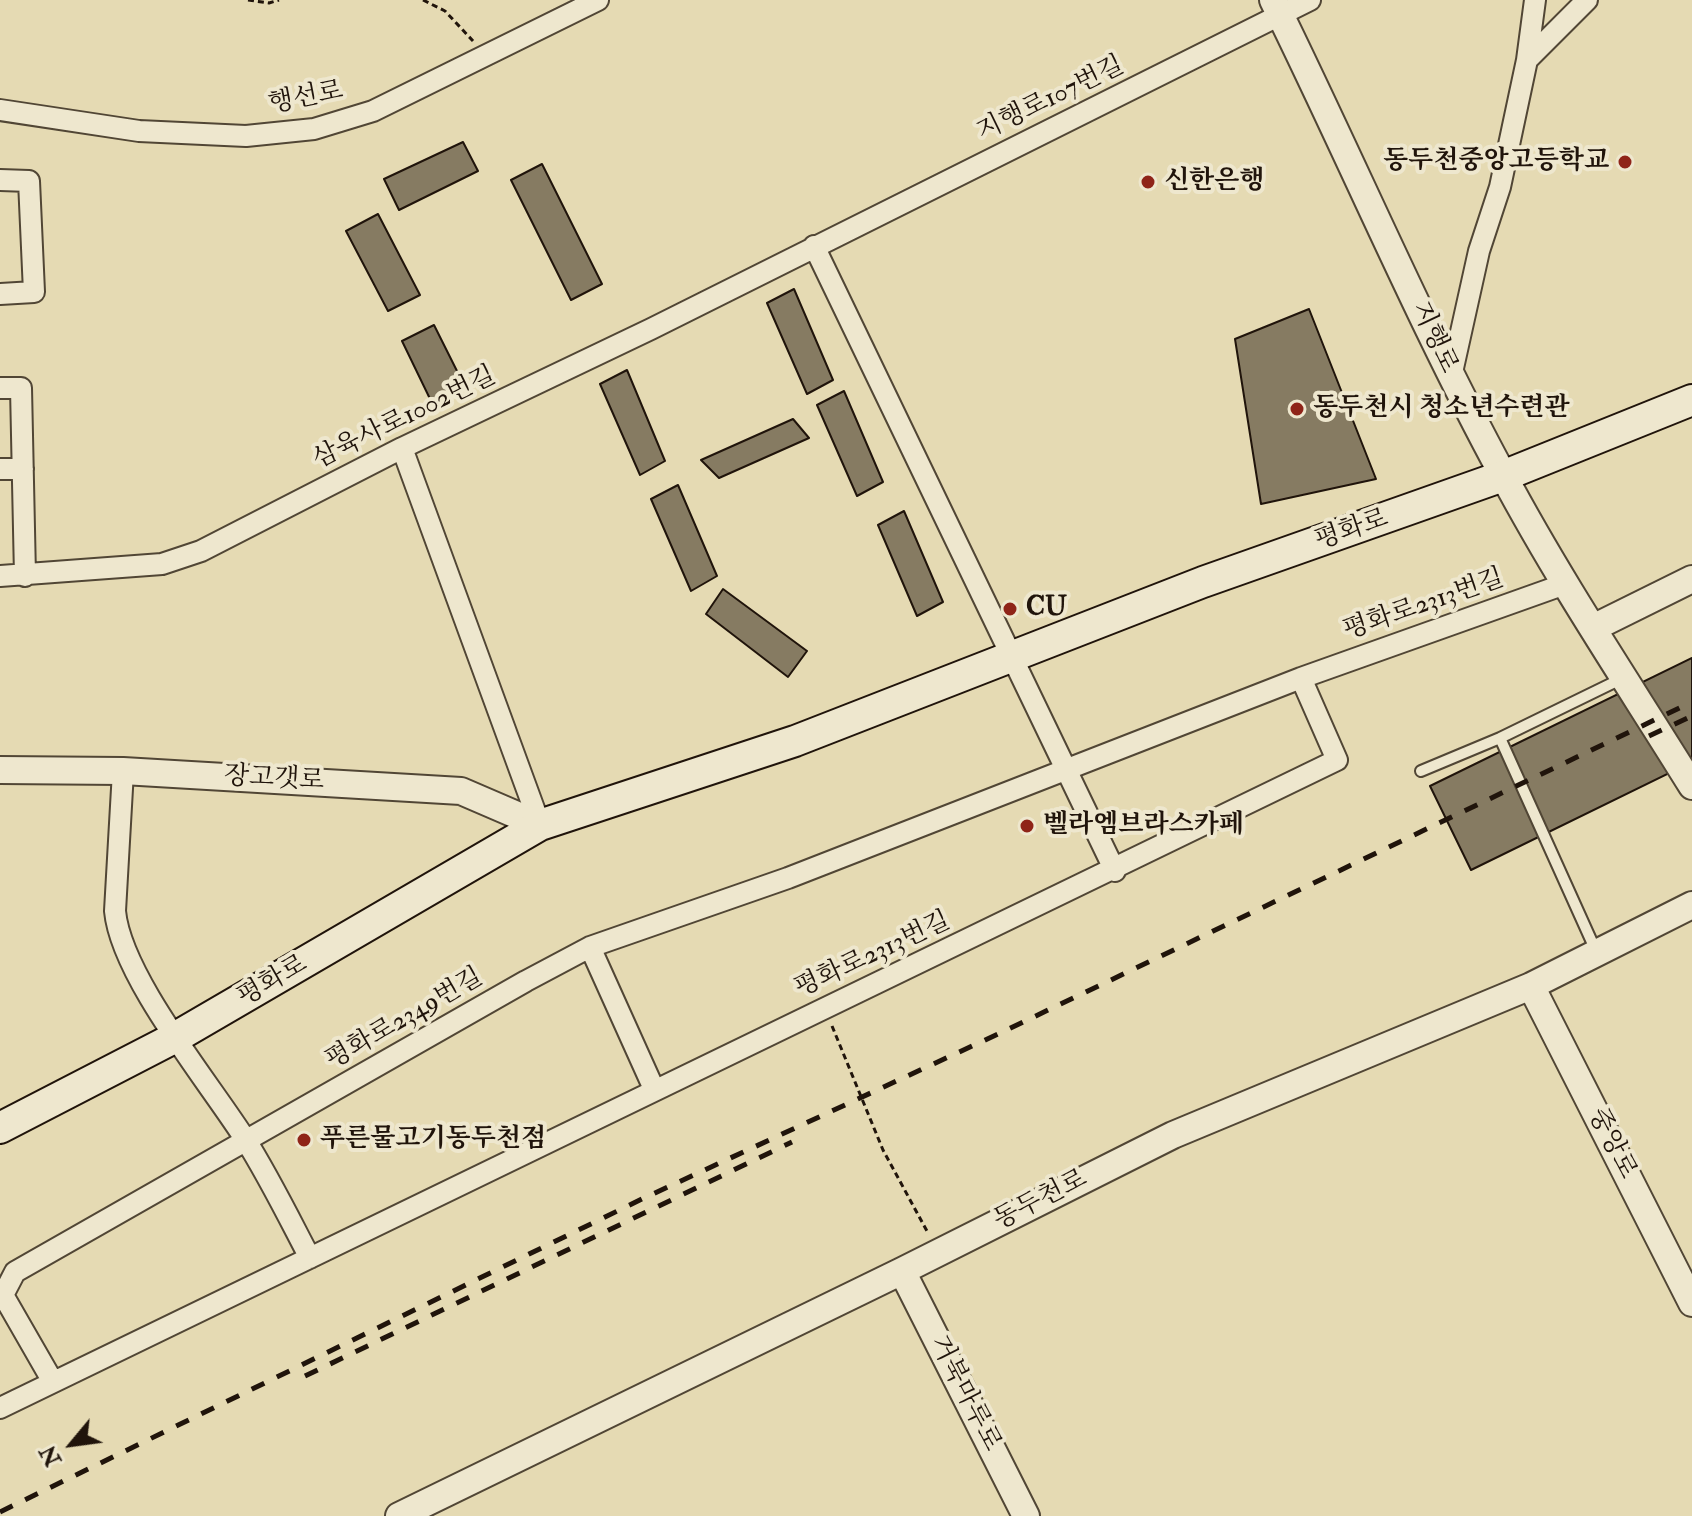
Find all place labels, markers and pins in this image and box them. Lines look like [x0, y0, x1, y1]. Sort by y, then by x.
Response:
place label: 동두천중앙고등학교 [1383, 146, 1609, 178]
marker: 동두천중앙고등학교 [1616, 153, 1634, 171]
place label: 신한은행 [1164, 166, 1264, 198]
marker: 신한은행 [1139, 173, 1157, 191]
place label: 동두천시 청소년수련관 [1313, 393, 1570, 425]
marker: 동두천시 청소년수련관 [1288, 400, 1306, 418]
place label: CU [1026, 593, 1067, 625]
marker: CU [1001, 600, 1019, 618]
place label: 벨라엠브라스카페 [1043, 810, 1244, 842]
marker: 벨라엠브라스카페 [1018, 817, 1036, 835]
place label: 푸른물고기동두천점 [320, 1124, 546, 1156]
marker: 푸른물고기동두천점 [295, 1131, 313, 1149]

